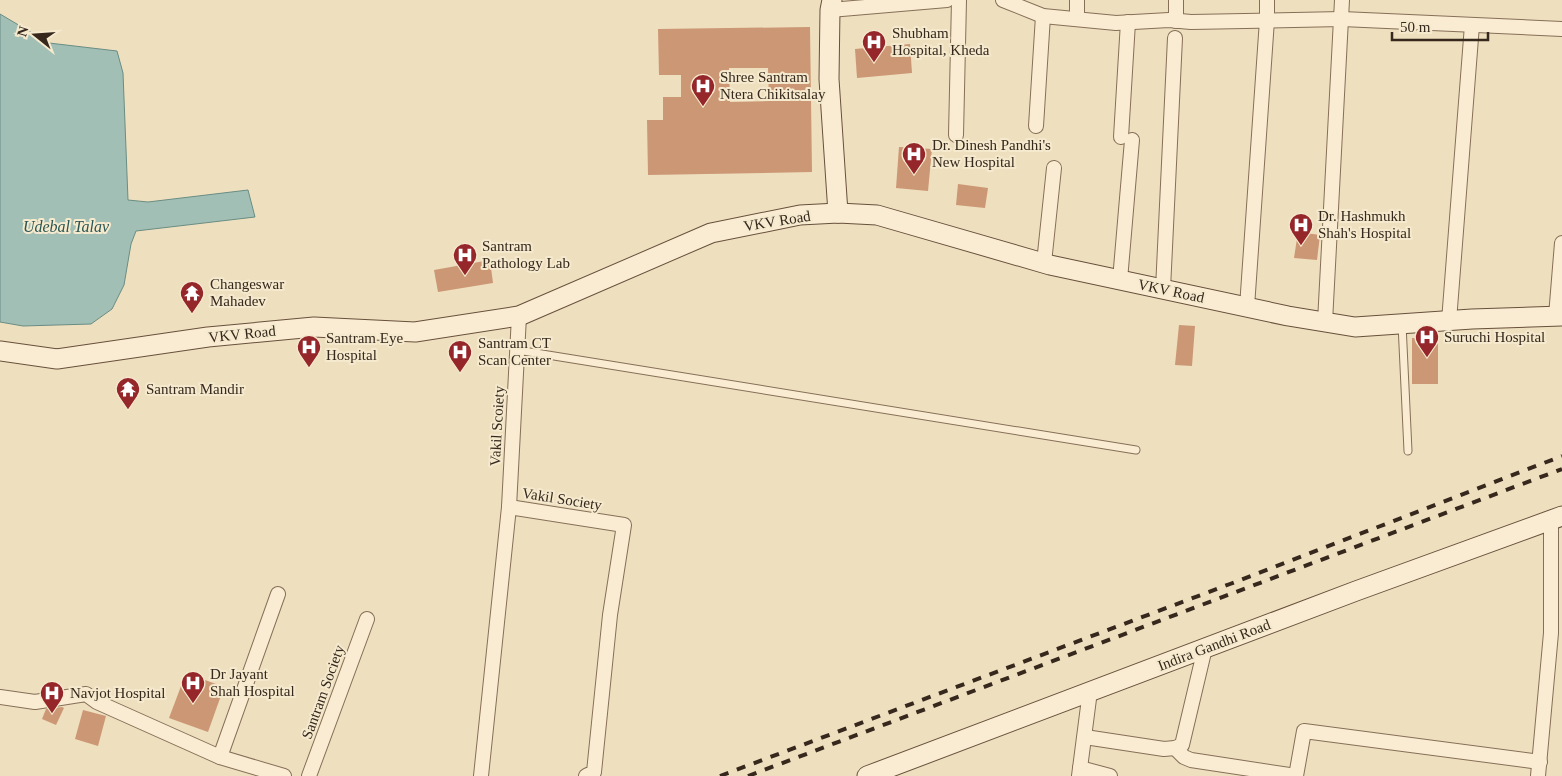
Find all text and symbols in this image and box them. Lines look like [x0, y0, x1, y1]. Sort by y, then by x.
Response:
north arrow [10, 10, 60, 60]
scale bar [1392, 10, 1488, 42]
text: 50 m [1400, 19, 1431, 35]
text: N [14, 24, 32, 38]
place label: Shubham Hospital, Kheda [892, 25, 990, 58]
hospital icon: Shubham Hospital, Kheda [861, 29, 887, 63]
place label: Shree Santram Ntera Chikitsalay [720, 69, 826, 102]
hospital icon: Shree Santram Ntera Chikitsalay [690, 73, 716, 107]
place label: Dr. Dinesh Pandhi's New Hospital [932, 137, 1051, 170]
hospital icon: Dr. Dinesh Pandhi's New Hospital [901, 141, 927, 175]
street label: VKV Road [742, 208, 812, 234]
place label: Dr. Hashmukh Shah's Hospital [1318, 208, 1411, 241]
hospital icon: Dr. Hashmukh Shah's Hospital [1288, 212, 1314, 246]
water label: Udebal Talav [23, 218, 110, 235]
place label: Santram Pathology Lab [482, 238, 570, 271]
hospital icon: Santram Pathology Lab [452, 242, 478, 276]
place label: Changeswar Mahadev [210, 276, 284, 309]
street label: VKV Road [1136, 276, 1206, 306]
temple icon: Changeswar Mahadev [179, 280, 205, 314]
street label: VKV Road [208, 322, 277, 345]
hospital icon: Suruchi Hospital [1414, 324, 1440, 358]
place label: Suruchi Hospital [1444, 329, 1545, 345]
place label: Santram Eye Hospital [326, 330, 403, 363]
hospital icon: Santram Eye Hospital [296, 334, 322, 368]
place label: Santram CT Scan Center [478, 335, 551, 368]
hospital icon: Santram CT Scan Center [447, 339, 473, 373]
temple icon: Santram Mandir [115, 376, 141, 410]
place label: Santram Mandir [146, 381, 244, 397]
street label: Vakil Scoiety [487, 385, 507, 467]
street label: Vakil Society [521, 485, 603, 513]
street label: Indira Gandhi Road [1156, 616, 1273, 674]
street label: Santram Society [299, 642, 348, 741]
place label: Dr Jayant Shah Hospital [210, 666, 295, 699]
hospital icon: Dr Jayant Shah Hospital [180, 670, 206, 704]
hospital icon: Navjot Hospital [39, 680, 65, 714]
place label: Navjot Hospital [70, 685, 165, 701]

